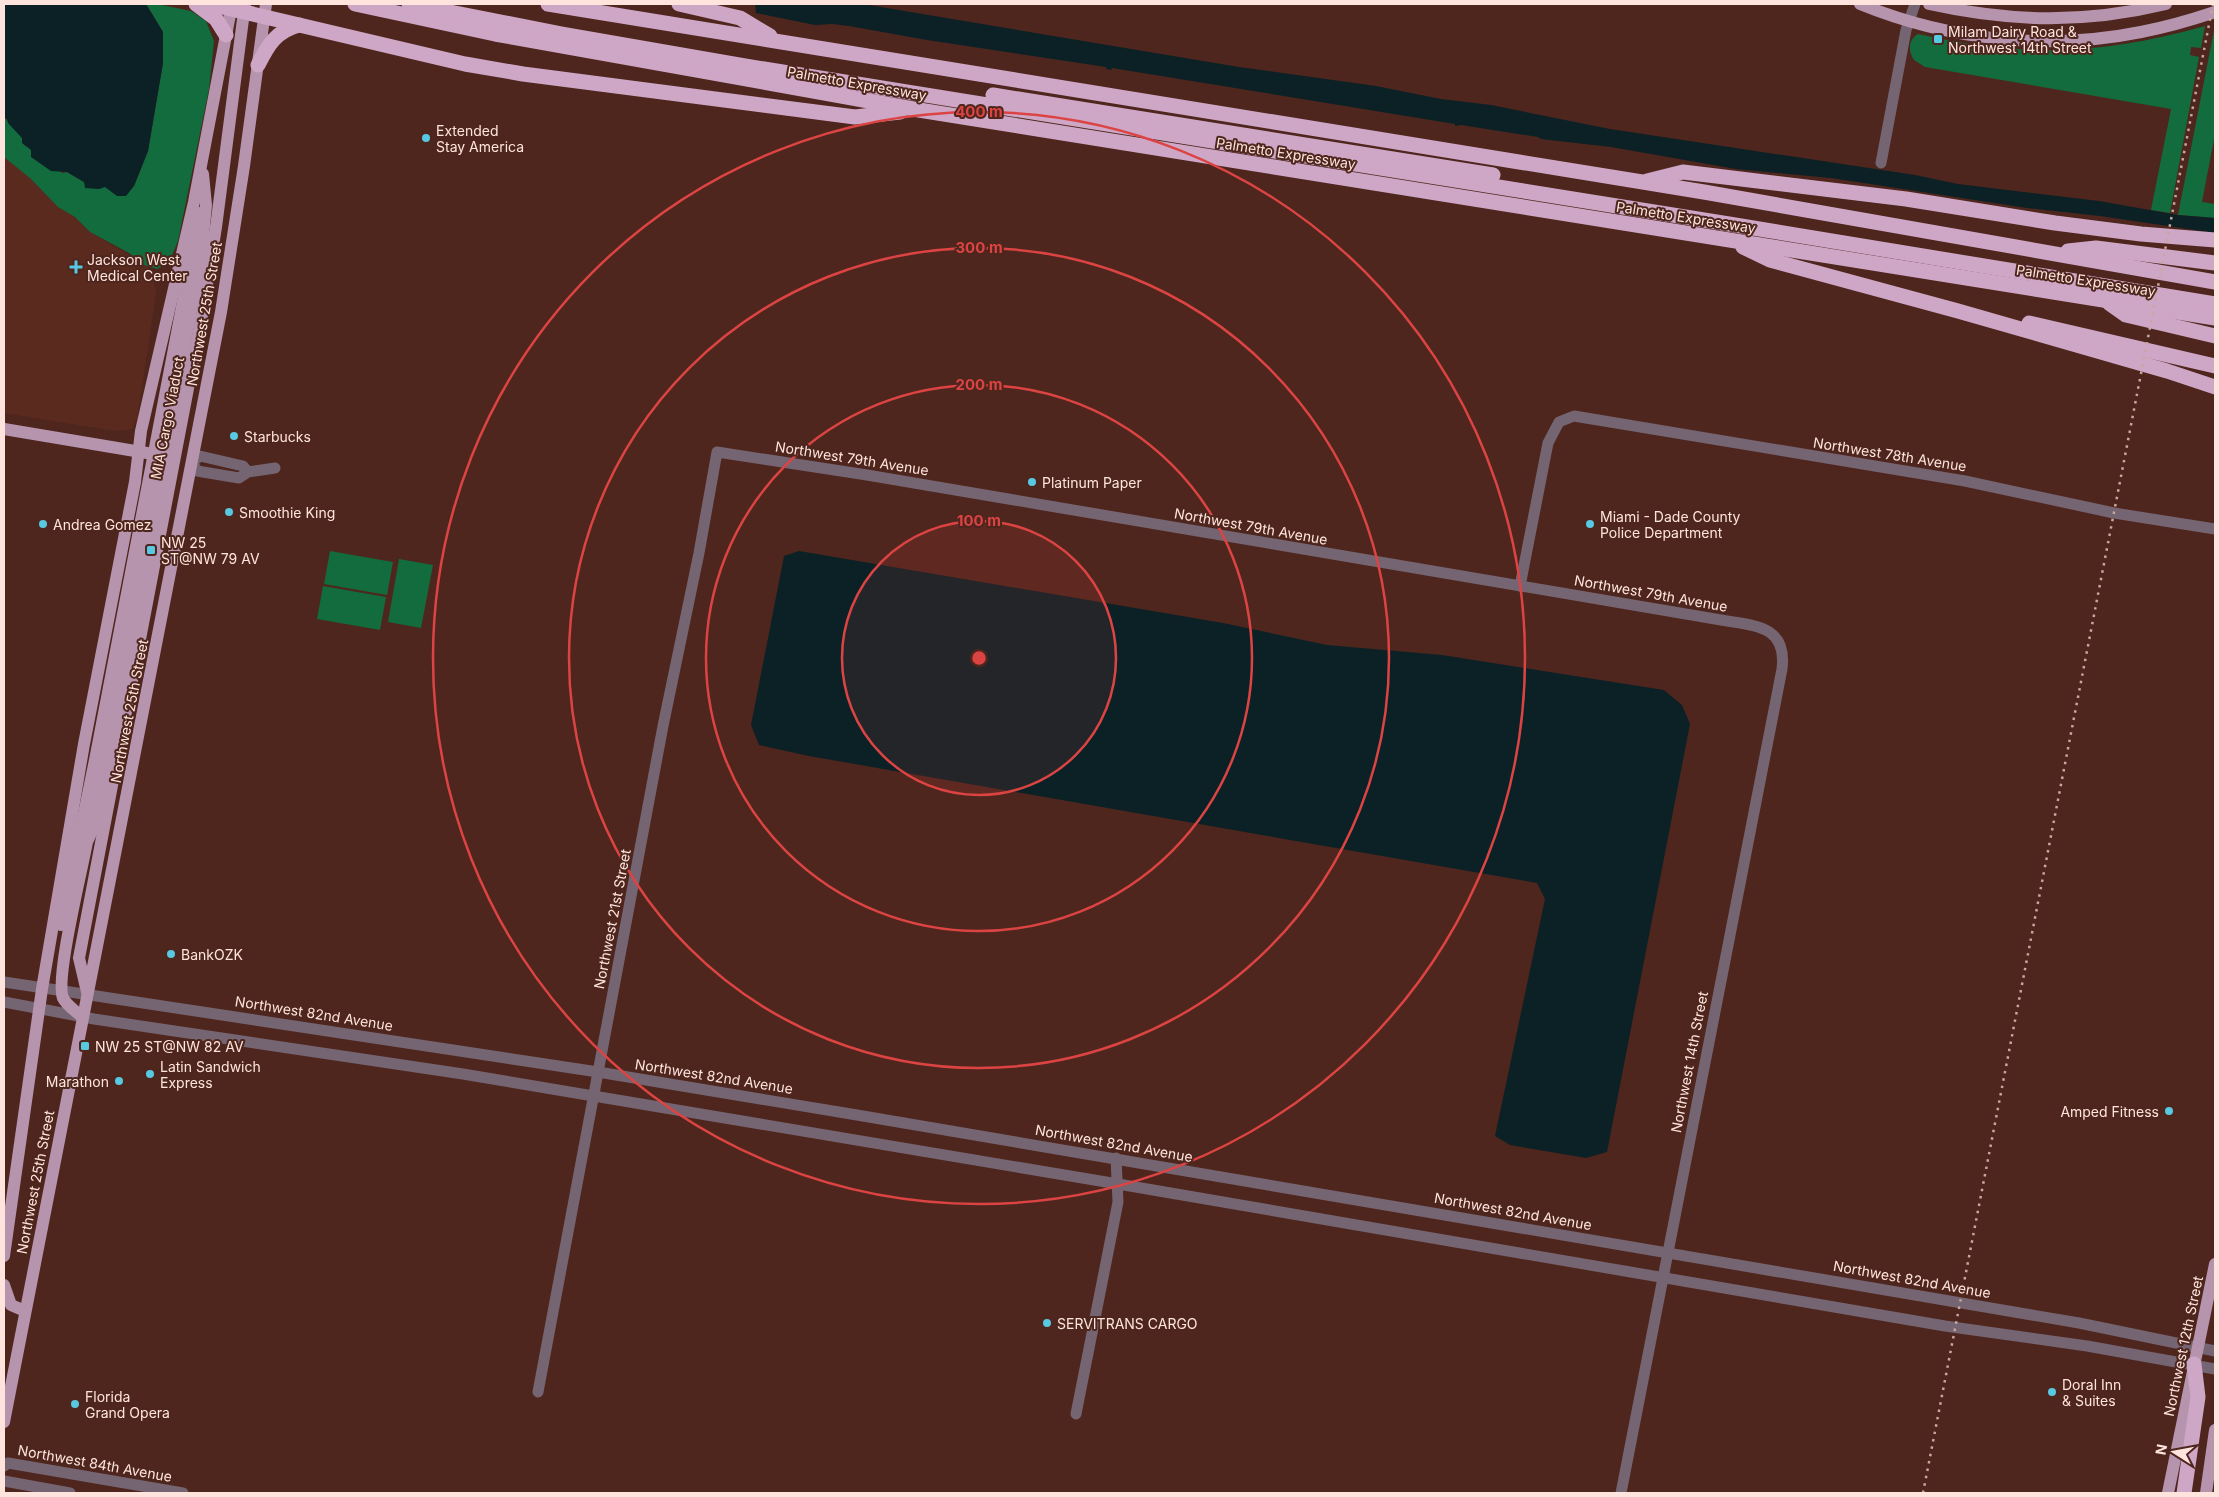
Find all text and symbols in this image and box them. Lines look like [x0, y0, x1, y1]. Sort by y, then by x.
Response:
place label: Milam Dairy Road & Northwest 14th Street [1948, 23, 2092, 56]
marker: Milam Dairy Road & Northwest 14th Street [1932, 33, 1944, 45]
street label: Palmetto Expressway [786, 62, 928, 104]
text: 400 m [955, 102, 1003, 121]
place label: Extended Stay America [436, 122, 524, 155]
marker: Extended Stay America [420, 132, 432, 144]
street label: Palmetto Expressway [1215, 134, 1357, 172]
street label: Palmetto Expressway [1615, 198, 1757, 236]
text: 300 m [955, 238, 1003, 257]
street label: Northwest 25th Street [183, 240, 225, 387]
place label: Jackson West Medical Center [87, 251, 188, 284]
marker: Jackson West Medical Center [69, 260, 83, 274]
street label: Palmetto Expressway [2015, 261, 2157, 299]
street label: MIA Cargo Viaduct [147, 355, 187, 481]
text: 200 m [956, 375, 1002, 394]
place label: Starbucks [244, 428, 311, 445]
marker: Starbucks [228, 430, 240, 442]
street label: Northwest 78th Avenue [1812, 433, 1968, 475]
street label: Northwest 79th Avenue [774, 437, 930, 479]
place label: Platinum Paper [1042, 474, 1142, 491]
marker: Platinum Paper [1026, 476, 1038, 488]
place label: Smoothie King [239, 504, 335, 521]
street label: Northwest 79th Avenue [1173, 504, 1329, 548]
marker: Smoothie King [223, 506, 235, 518]
place label: Miami - Dade County Police Department [1600, 508, 1741, 541]
text: 100 m [957, 511, 1001, 530]
place label: Andrea Gomez [53, 516, 151, 533]
marker: Andrea Gomez [37, 518, 49, 530]
marker: Miami - Dade County Police Department [1584, 518, 1596, 530]
place label: NW 25 ST@NW 79 AV [161, 534, 260, 567]
marker: NW 25 ST@NW 79 AV [145, 544, 157, 556]
street label: Northwest 79th Avenue [1573, 571, 1729, 615]
street label: Northwest 25th Street [107, 637, 151, 784]
centre of rings [970, 649, 988, 667]
street label: Northwest 21st Street [590, 847, 634, 990]
place label: BankOZK [181, 946, 243, 963]
marker: BankOZK [165, 948, 177, 960]
street label: Northwest 14th Street [1667, 989, 1711, 1134]
street label: Northwest 82nd Avenue [234, 992, 394, 1034]
place label: NW 25 ST@NW 82 AV [95, 1038, 244, 1055]
marker: NW 25 ST@NW 82 AV [79, 1040, 91, 1052]
street label: Northwest 82nd Avenue [634, 1055, 794, 1097]
place label: Latin Sandwich Express [160, 1058, 261, 1091]
marker: Latin Sandwich Express [144, 1068, 156, 1080]
place label: Marathon [46, 1073, 109, 1090]
marker: Marathon [113, 1075, 125, 1087]
place label: Amped Fitness [2060, 1103, 2159, 1120]
marker: Amped Fitness [2163, 1105, 2175, 1117]
street label: Northwest 25th Street [13, 1108, 57, 1255]
street label: Northwest 82nd Avenue [1034, 1121, 1194, 1165]
street label: Northwest 82nd Avenue [1433, 1189, 1593, 1233]
street label: Northwest 82nd Avenue [1832, 1257, 1992, 1301]
street label: Northwest 12th Street [2160, 1274, 2206, 1418]
place label: SERVITRANS CARGO [1057, 1315, 1198, 1332]
marker: SERVITRANS CARGO [1041, 1317, 1053, 1329]
place label: Doral Inn & Suites [2062, 1376, 2121, 1409]
marker: Doral Inn & Suites [2046, 1386, 2058, 1398]
place label: Florida Grand Opera [85, 1388, 170, 1421]
marker: Florida Grand Opera [69, 1398, 81, 1410]
north arrow [2149, 1427, 2199, 1477]
street label: Northwest 84th Avenue [17, 1441, 173, 1485]
text: N [2151, 1443, 2170, 1456]

